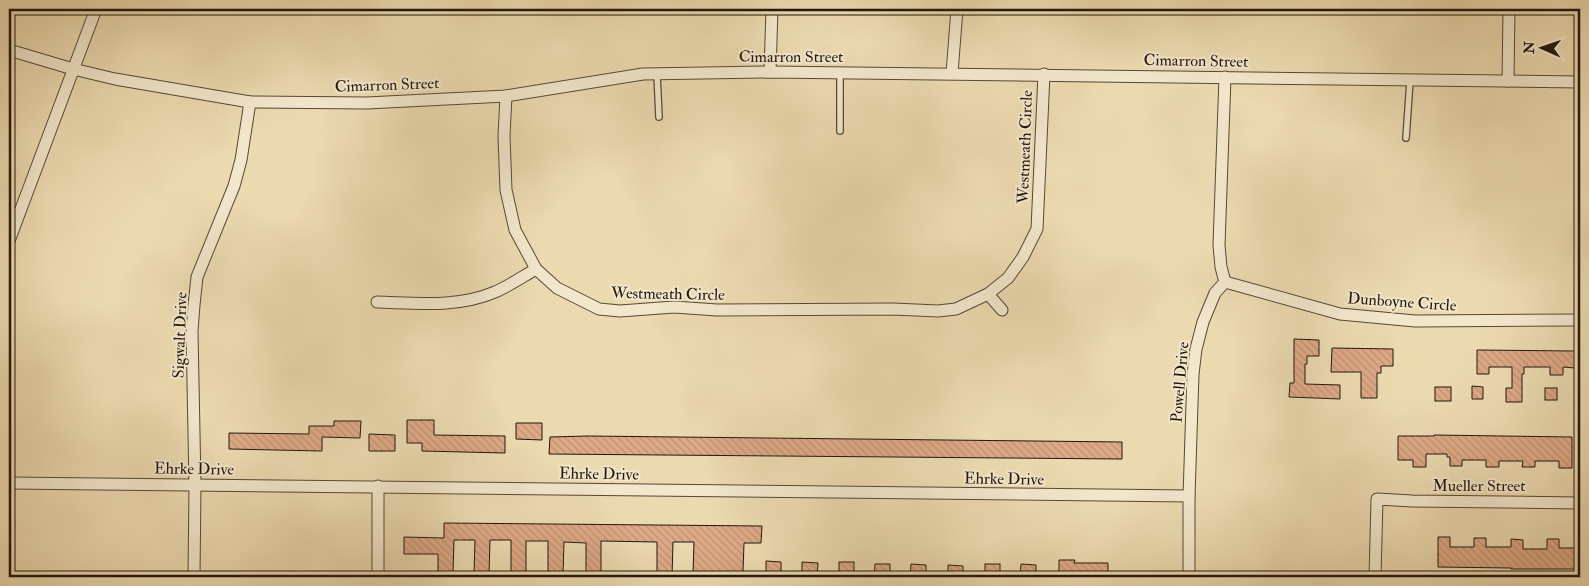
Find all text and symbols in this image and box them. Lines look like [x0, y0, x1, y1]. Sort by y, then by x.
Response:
north arrow [1516, 22, 1566, 72]
text: N [1521, 41, 1538, 55]
street label: Cimarron Street [739, 47, 843, 67]
street label: Cimarron Street [1144, 50, 1248, 72]
street label: Cimarron Street [334, 73, 440, 97]
street label: Westmeath Circle [1013, 90, 1037, 205]
street label: Westmeath Circle [610, 283, 725, 305]
street label: Dunboyne Circle [1347, 288, 1457, 316]
street label: Sigwalt Drive [168, 291, 192, 379]
street label: Powell Drive [1166, 340, 1194, 423]
street label: Ehrke Drive [154, 458, 234, 480]
street label: Ehrke Drive [559, 463, 639, 485]
street label: Ehrke Drive [964, 468, 1044, 490]
street label: Mueller Street [1433, 476, 1525, 496]

